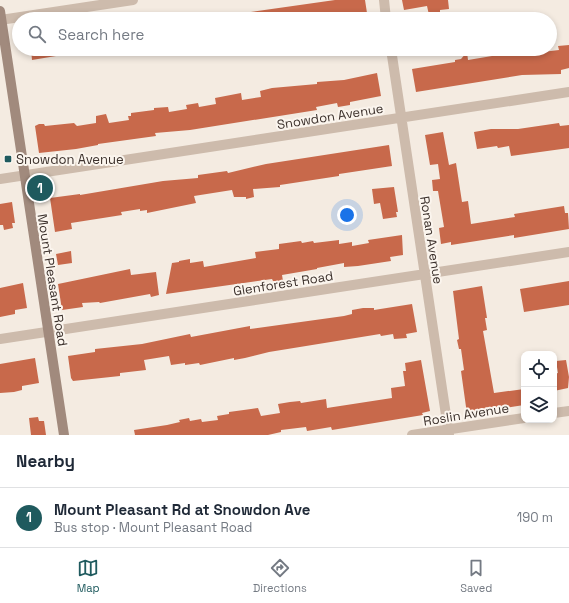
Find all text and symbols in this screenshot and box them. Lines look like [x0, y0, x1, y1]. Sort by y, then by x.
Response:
search box [12, 12, 557, 56]
icon: search [26, 23, 48, 45]
text: Search here [58, 25, 144, 44]
street label: Snowdon Avenue [276, 100, 385, 133]
place label: Snowdon Avenue [16, 151, 124, 168]
marker: Snowdon Avenue [3, 154, 13, 164]
pin: 1 [27, 173, 53, 203]
street label: Ronan Avenue [416, 195, 447, 285]
your location [337, 205, 357, 225]
street label: Mount Pleasant Road [34, 213, 71, 347]
street label: Glenforest Road [232, 267, 334, 300]
map controls [521, 351, 557, 423]
button: locate [521, 351, 557, 387]
button: layers [521, 387, 557, 423]
street label: Roslin Avenue [422, 399, 510, 430]
text: Nearby [16, 450, 75, 472]
text: Mount Pleasant Rd at Snowdon Ave [54, 500, 310, 519]
text: 1 [26, 509, 32, 526]
text: 190 m [517, 509, 553, 526]
text: Bus stop · Mount Pleasant Road [54, 519, 252, 536]
tab: Map [77, 557, 100, 595]
tab: Directions [253, 557, 307, 595]
tab: Saved [460, 557, 492, 595]

